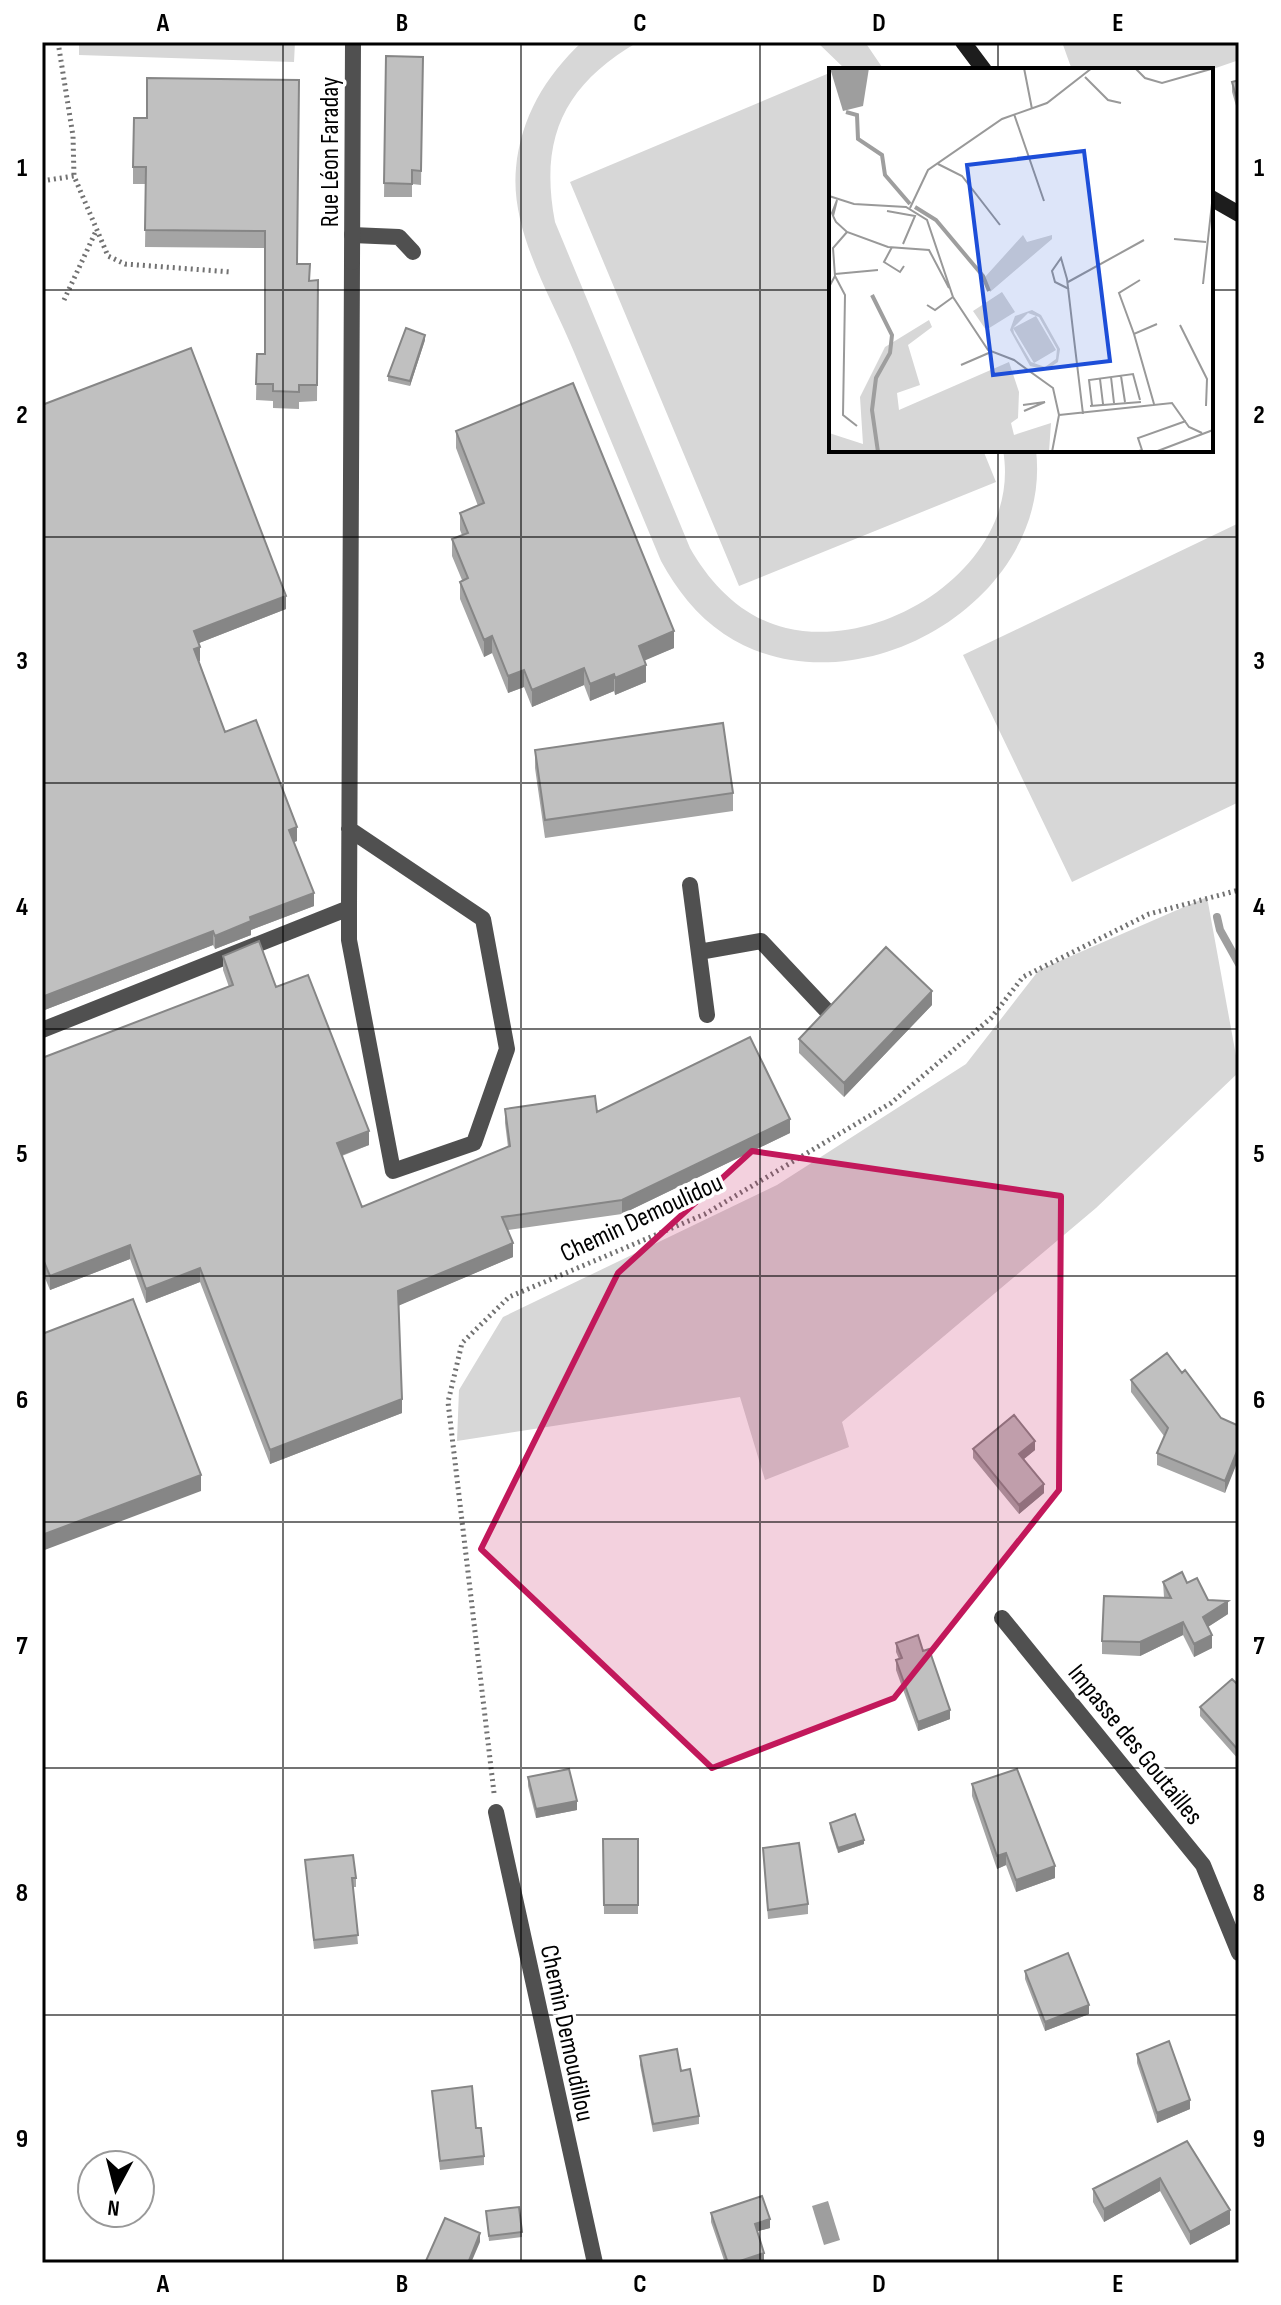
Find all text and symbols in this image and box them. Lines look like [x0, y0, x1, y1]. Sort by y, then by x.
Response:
text: A [156, 8, 170, 39]
text: B [396, 8, 408, 39]
text: C [633, 8, 647, 39]
text: D [872, 8, 886, 39]
text: E [1112, 8, 1124, 39]
inset map [829, 68, 1213, 452]
street label: Rue Léon Faraday [315, 77, 346, 227]
text: 1 [17, 153, 27, 184]
text: 1 [1254, 153, 1264, 184]
text: 2 [16, 400, 28, 431]
text: 2 [1253, 400, 1265, 431]
text: 3 [16, 646, 28, 677]
text: 3 [1253, 646, 1265, 677]
text: 4 [16, 892, 28, 923]
text: 4 [1253, 892, 1265, 923]
text: 5 [16, 1139, 28, 1170]
text: 5 [1253, 1139, 1265, 1170]
street label: Chemin Demoulidou [556, 1167, 728, 1269]
text: 6 [16, 1385, 28, 1416]
text: 6 [1253, 1385, 1265, 1416]
text: 7 [16, 1631, 28, 1662]
text: 7 [1253, 1631, 1265, 1662]
street label: Impasse des Goutailles [1061, 1659, 1209, 1831]
text: 8 [16, 1878, 28, 1909]
text: 8 [1253, 1878, 1265, 1909]
street label: Chemin Demoudillou [533, 1942, 600, 2124]
text: 9 [16, 2124, 28, 2155]
text: 9 [1253, 2124, 1265, 2155]
north arrow [76, 2149, 156, 2229]
text: N [106, 2193, 121, 2221]
text: A [156, 2269, 170, 2300]
text: B [396, 2269, 408, 2300]
text: C [633, 2269, 647, 2300]
text: D [872, 2269, 886, 2300]
text: E [1112, 2269, 1124, 2300]

